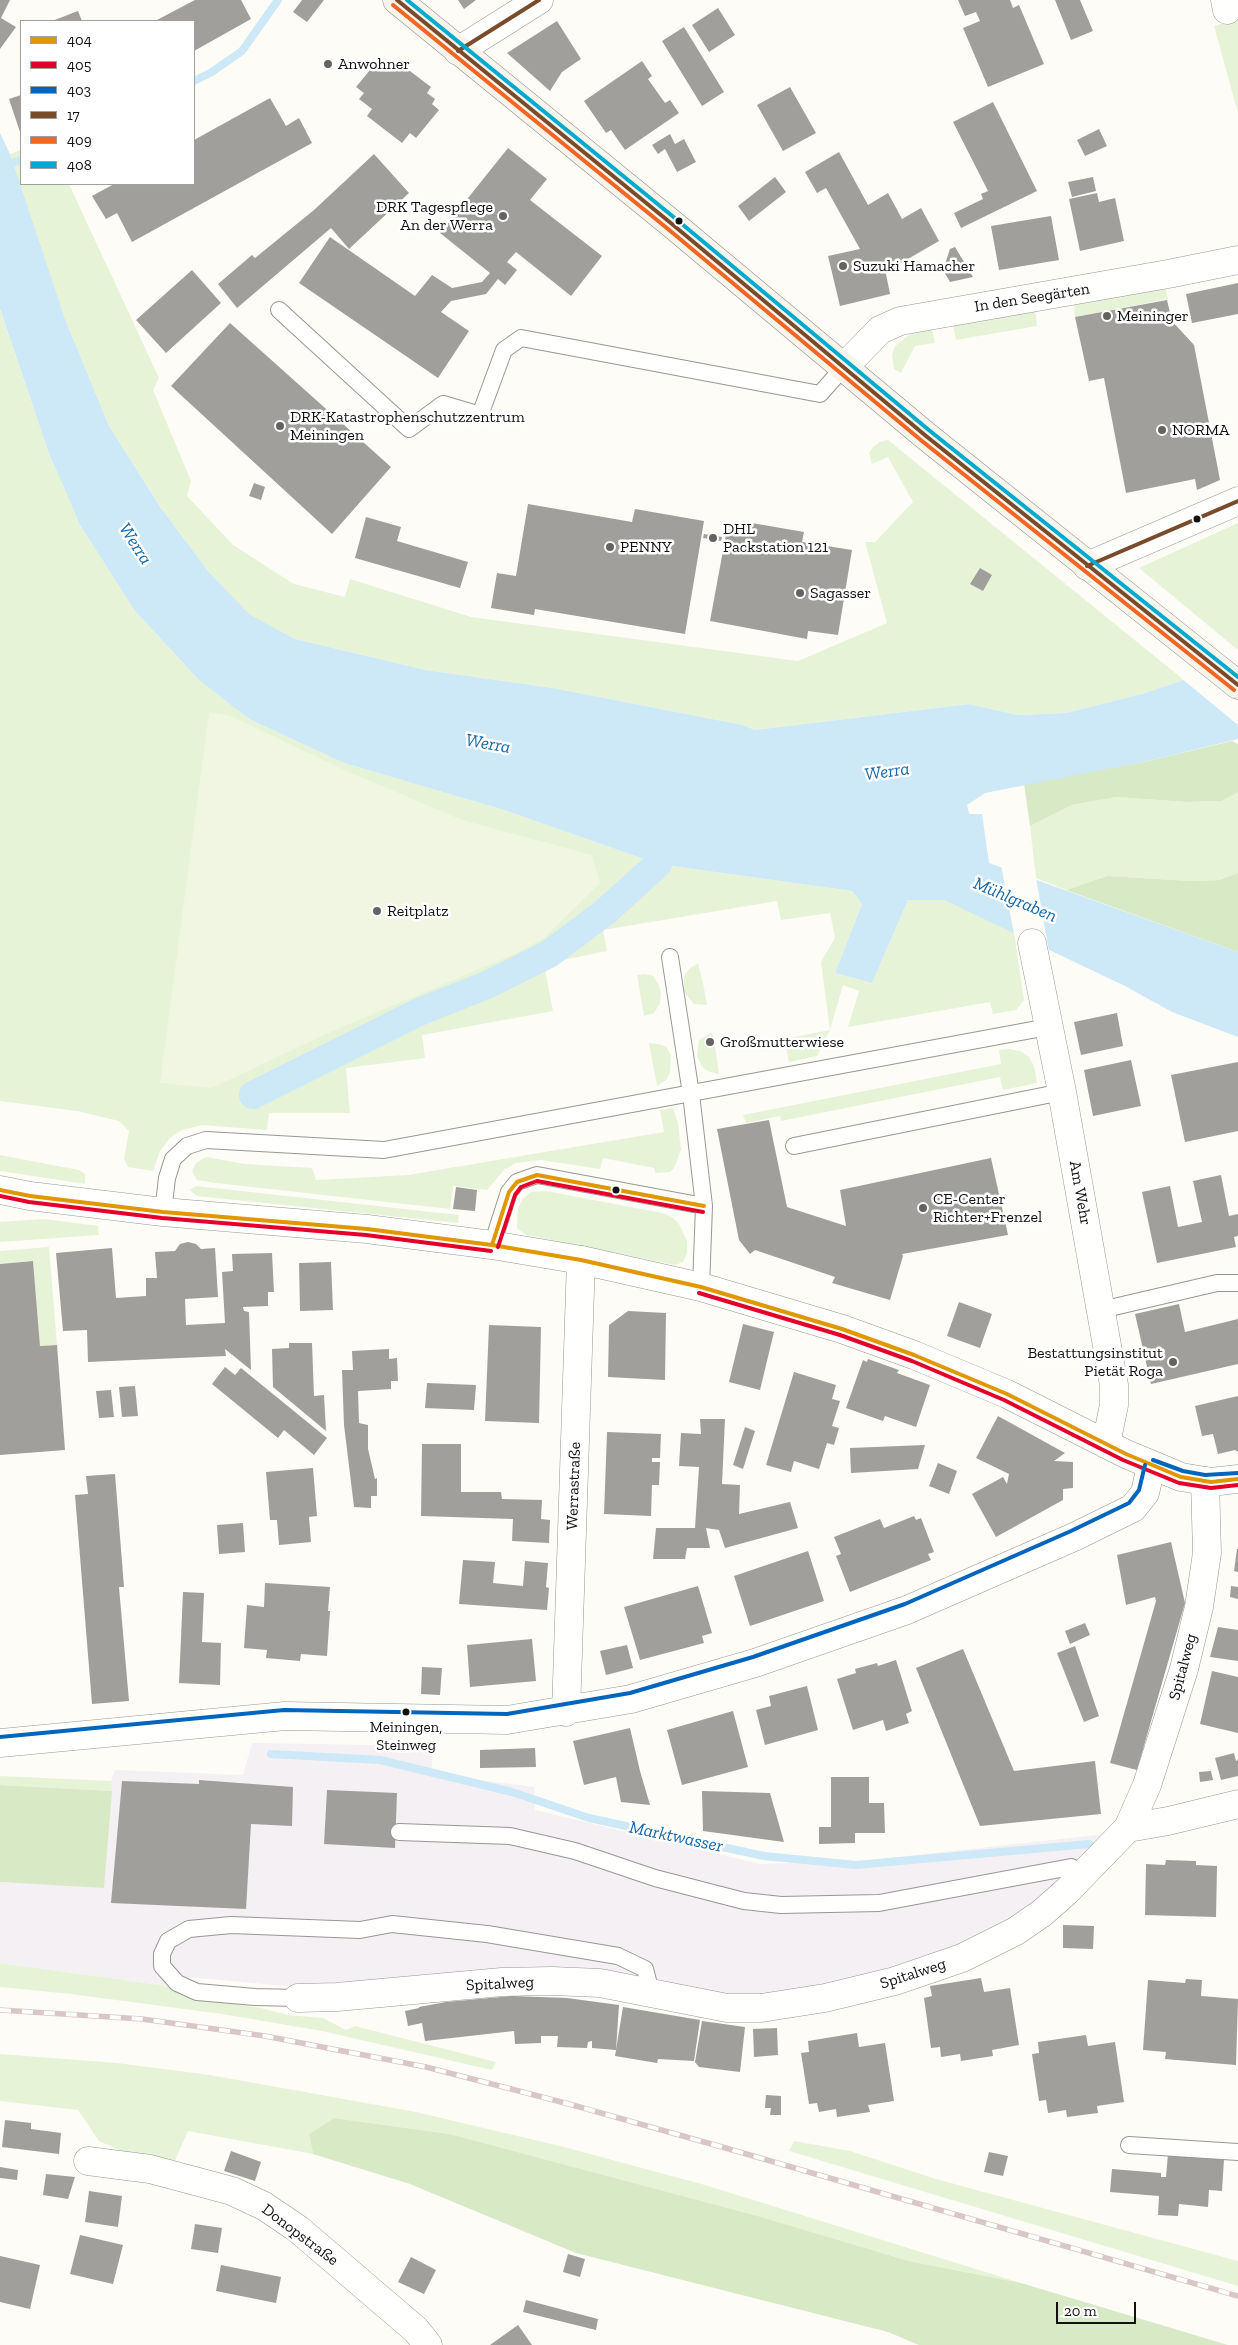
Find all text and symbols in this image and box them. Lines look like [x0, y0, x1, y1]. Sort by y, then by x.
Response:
legend [20, 20, 195, 185]
text: 404 [67, 31, 92, 49]
place label: Anwohner [338, 54, 410, 74]
text: 405 [67, 56, 91, 74]
marker: Anwohner [322, 58, 334, 70]
text: 403 [67, 81, 91, 99]
text: 17 [67, 106, 80, 124]
text: 409 [67, 131, 92, 149]
text: 408 [67, 156, 92, 174]
place label: DRK Tagespflege An der Werra [376, 197, 493, 235]
marker: DRK Tagespflege An der Werra [497, 210, 509, 222]
unlabelled marker [674, 216, 684, 226]
place label: Suzuki Hamacher [853, 256, 975, 276]
marker: Suzuki Hamacher [837, 260, 849, 272]
street label: In den Seegärten [973, 279, 1091, 317]
place label: Meininger [1117, 306, 1189, 326]
marker: Meininger [1101, 310, 1113, 322]
place label: DRK-Katastrophenschutzzentrum Meiningen [290, 407, 525, 445]
marker: DRK-Katastrophenschutzzentrum Meiningen [274, 420, 286, 432]
place label: NORMA [1172, 420, 1229, 440]
marker: NORMA [1156, 424, 1168, 436]
unlabelled marker [1192, 514, 1202, 524]
water label: Werra [114, 519, 156, 569]
place label: DHL Packstation 121 [723, 519, 828, 557]
marker: DHL Packstation 121 [707, 532, 719, 544]
place label: PENNY [620, 537, 672, 557]
marker: PENNY [604, 541, 616, 553]
place label: Sagasser [810, 583, 871, 603]
marker: Sagasser [794, 587, 806, 599]
water label: Werra [464, 729, 512, 759]
water label: Werra [863, 758, 911, 786]
water label: Mühlgraben [970, 873, 1060, 927]
place label: Reitplatz [387, 901, 449, 921]
marker: Reitplatz [371, 905, 383, 917]
place label: Großmutterwiese [720, 1032, 844, 1052]
marker: Großmutterwiese [704, 1036, 716, 1048]
street label: Am Wehr [1065, 1159, 1095, 1227]
unlabelled marker [611, 1185, 621, 1195]
place label: CE-Center Richter+Frenzel [933, 1189, 1042, 1227]
marker: CE-Center Richter+Frenzel [917, 1202, 929, 1214]
place label: Bestattungsinstitut Pietät Roga [1027, 1343, 1163, 1381]
marker: Bestattungsinstitut Pietät Roga [1167, 1356, 1179, 1368]
street label: Werrastraße [563, 1442, 585, 1530]
street label: Spitalweg [1165, 1632, 1201, 1702]
marker: Meiningen, Steinweg [401, 1707, 411, 1717]
place label: Meiningen, Steinweg [370, 1719, 442, 1754]
water label: Marktwasser [627, 1817, 725, 1857]
street label: Spitalweg [878, 1954, 948, 1994]
street label: Spitalweg [466, 1973, 534, 1995]
street label: Donopstraße [258, 2200, 342, 2270]
scale bar [1058, 2292, 1138, 2324]
text: 20 m [1064, 2302, 1097, 2320]

